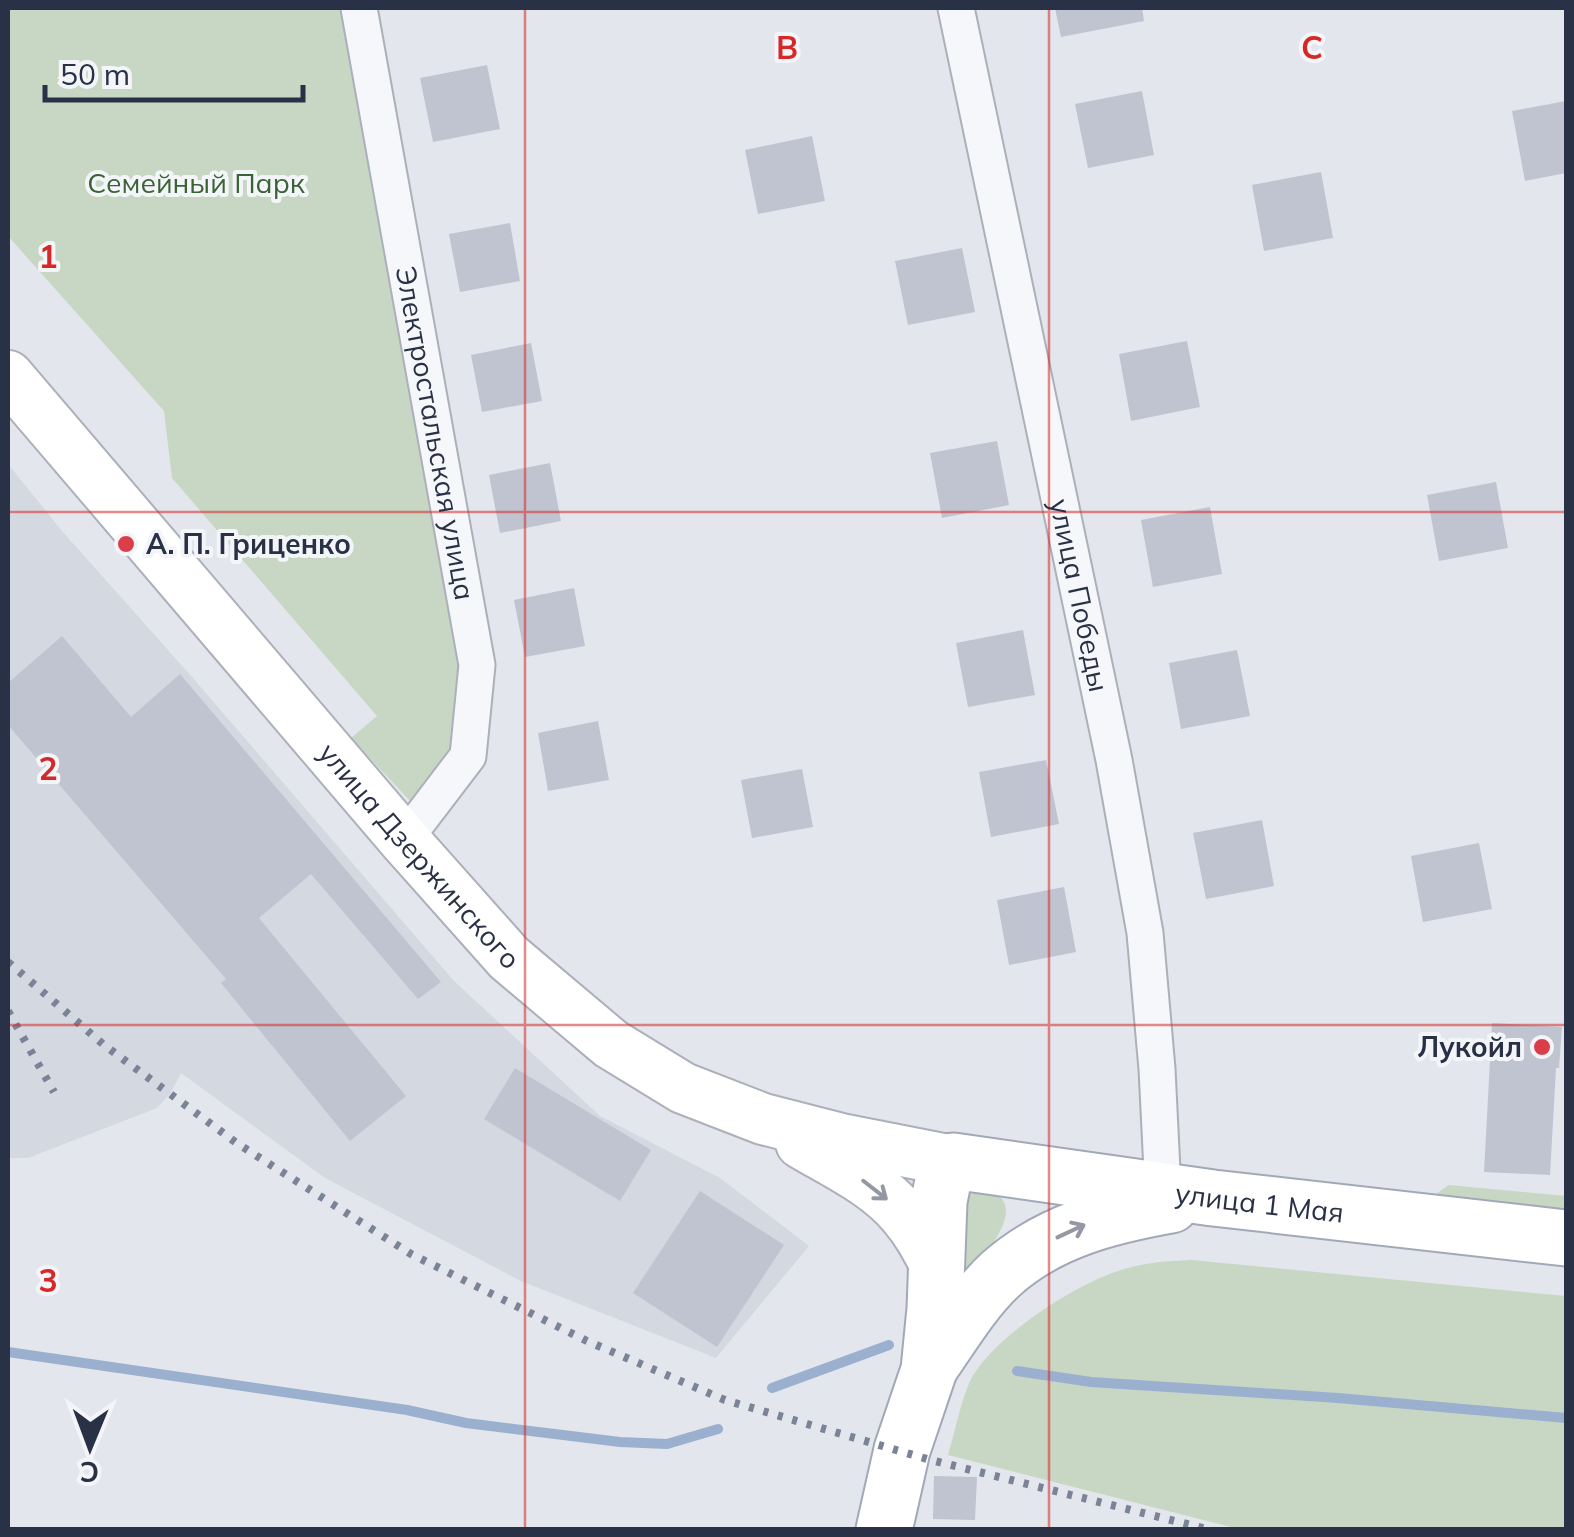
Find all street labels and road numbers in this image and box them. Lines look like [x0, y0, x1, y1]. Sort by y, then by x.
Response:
street label: Электростальская улица [389, 263, 483, 603]
street label: улица Победы [1043, 495, 1117, 695]
street label: улица Дзержинского [312, 735, 527, 976]
street label: улица 1 Мая [1173, 1175, 1346, 1230]

